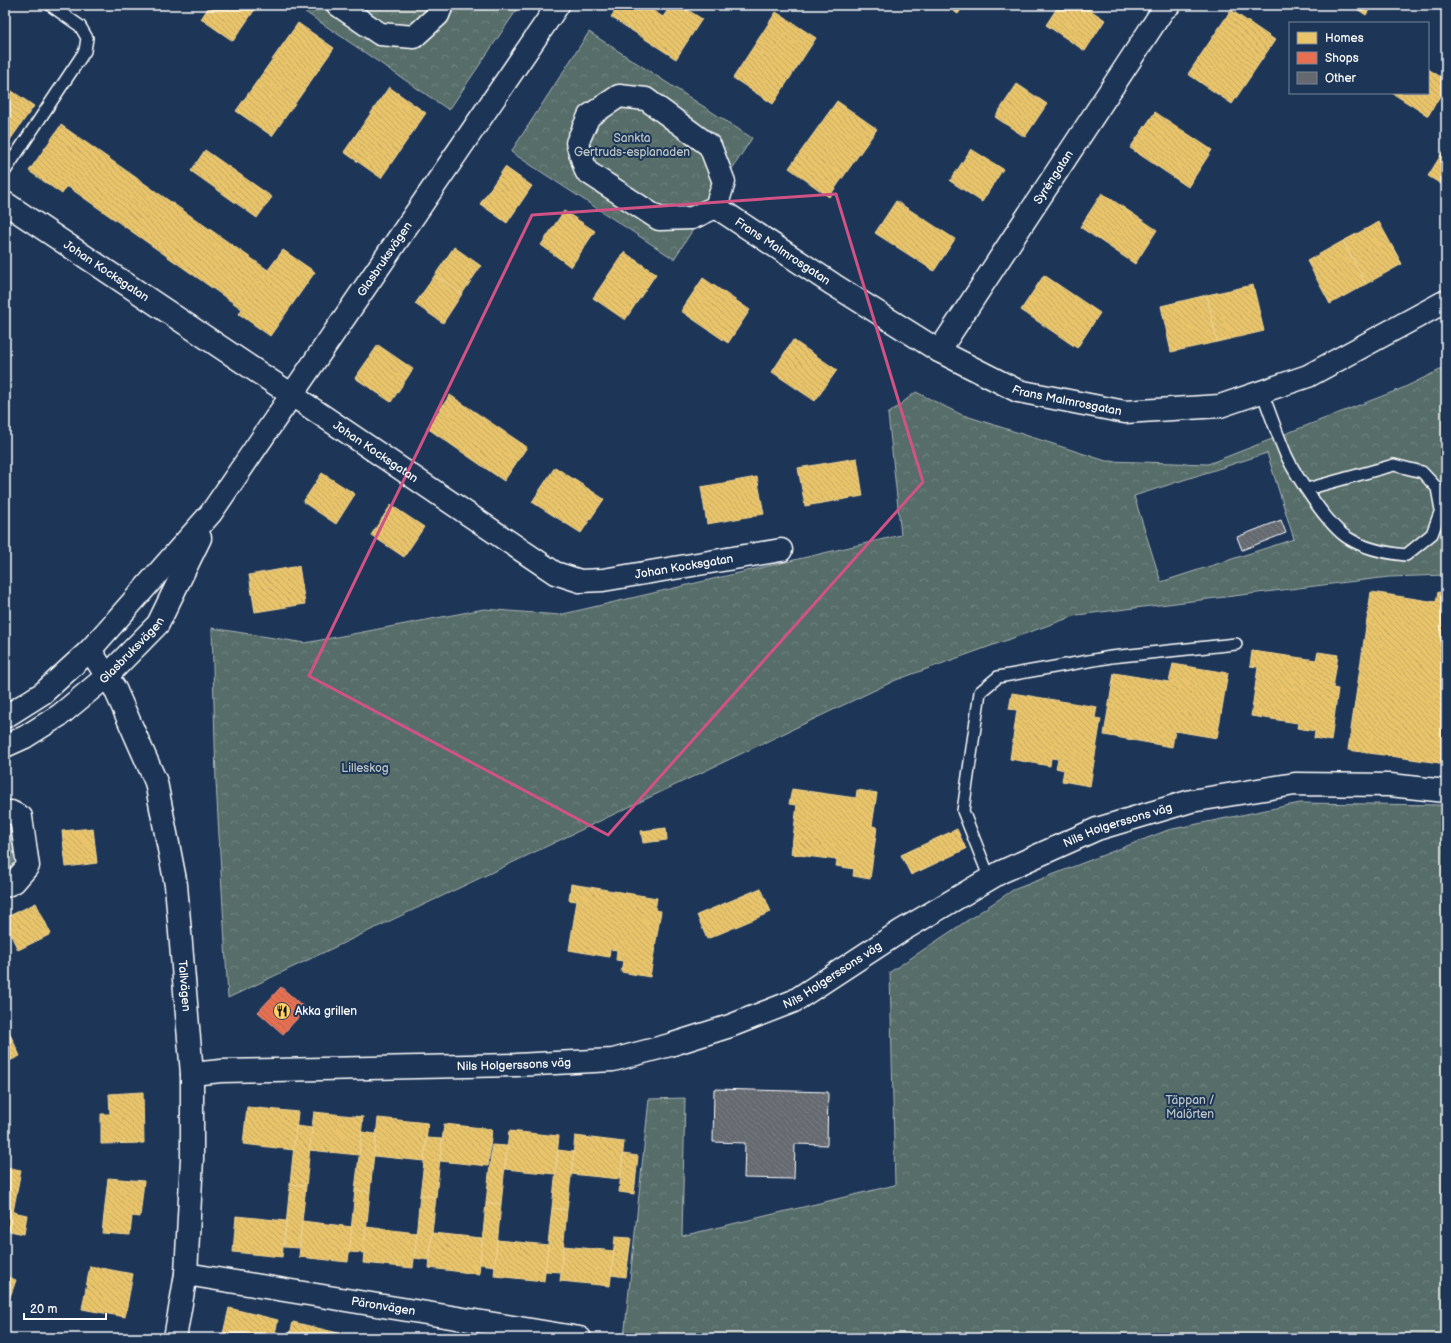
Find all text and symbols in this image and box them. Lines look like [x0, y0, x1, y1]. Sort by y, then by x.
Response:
legend [1289, 22, 1429, 94]
text: Homes [1325, 31, 1364, 46]
text: Shops [1325, 51, 1359, 66]
text: Other [1325, 71, 1357, 86]
park label: Sankta Gertruds-esplanaden [574, 131, 690, 160]
street label: Syréngatan [1030, 147, 1077, 207]
street label: Frans Malmrosgatan [732, 215, 833, 289]
street label: Glasbruksvägen [354, 219, 416, 300]
street label: Johan Kocksgatan [61, 237, 152, 305]
street label: Frans Malmrosgatan [1009, 382, 1123, 419]
street label: Johan Kocksgatan [330, 418, 421, 486]
street label: Johan Kocksgatan [634, 551, 735, 583]
street label: Glasbruksvägen [96, 615, 168, 687]
park label: Lilleskog [341, 761, 389, 776]
street label: Nils Holgerssons väg [1061, 800, 1174, 851]
street label: Nils Holgerssons väg [781, 939, 885, 1013]
street label: Tallvägen [174, 960, 194, 1012]
restaurant icon: Akka grillen [272, 1001, 292, 1021]
place label: Akka grillen [295, 1004, 357, 1019]
street label: Nils Holgerssons väg [456, 1055, 571, 1074]
park label: Täppan / Malörten [1166, 1093, 1214, 1122]
street label: Päronvägen [350, 1294, 417, 1319]
scale bar [24, 1295, 106, 1321]
text: 20 m [30, 1302, 57, 1317]

